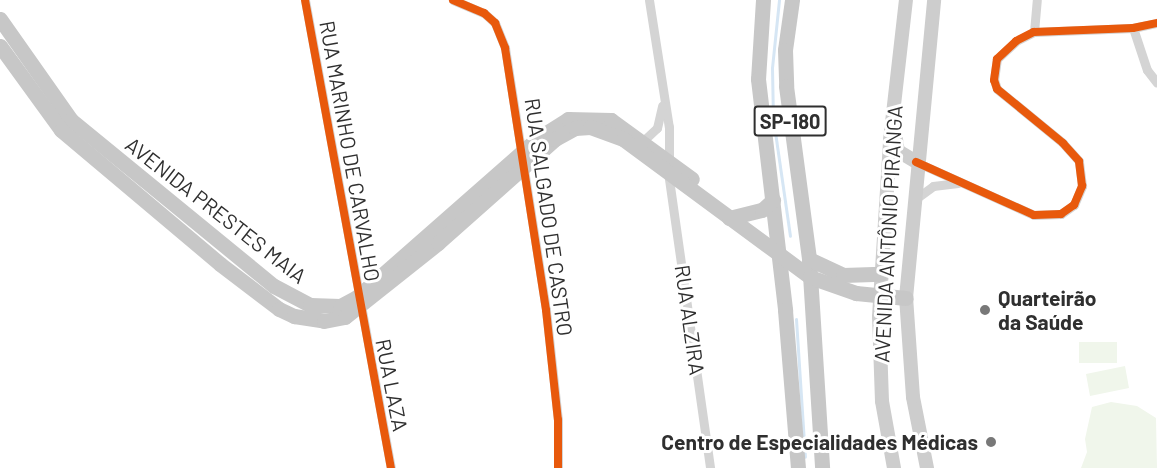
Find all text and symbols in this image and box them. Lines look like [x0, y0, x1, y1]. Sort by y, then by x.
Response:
street label: RUA MARINHO DE CARVALHO [315, 19, 385, 283]
street label: RUA SALGADO DE CASTRO [520, 96, 578, 338]
road number: SP-180 [752, 104, 828, 138]
street label: AVENIDA ANTÔNIO PIRANGA [869, 105, 907, 363]
street label: AVENIDA PRESTES MAIA [121, 132, 311, 288]
street label: RUA ALZIRA [670, 263, 710, 377]
place label: Quarteirão da Saúde [998, 285, 1096, 335]
marker: Quarteirão da Saúde [976, 301, 994, 319]
street label: RUA LAZA [371, 337, 413, 433]
place label: Centro de Especialidades Médicas [661, 429, 978, 455]
marker: Centro de Especialidades Médicas [982, 433, 1000, 451]

